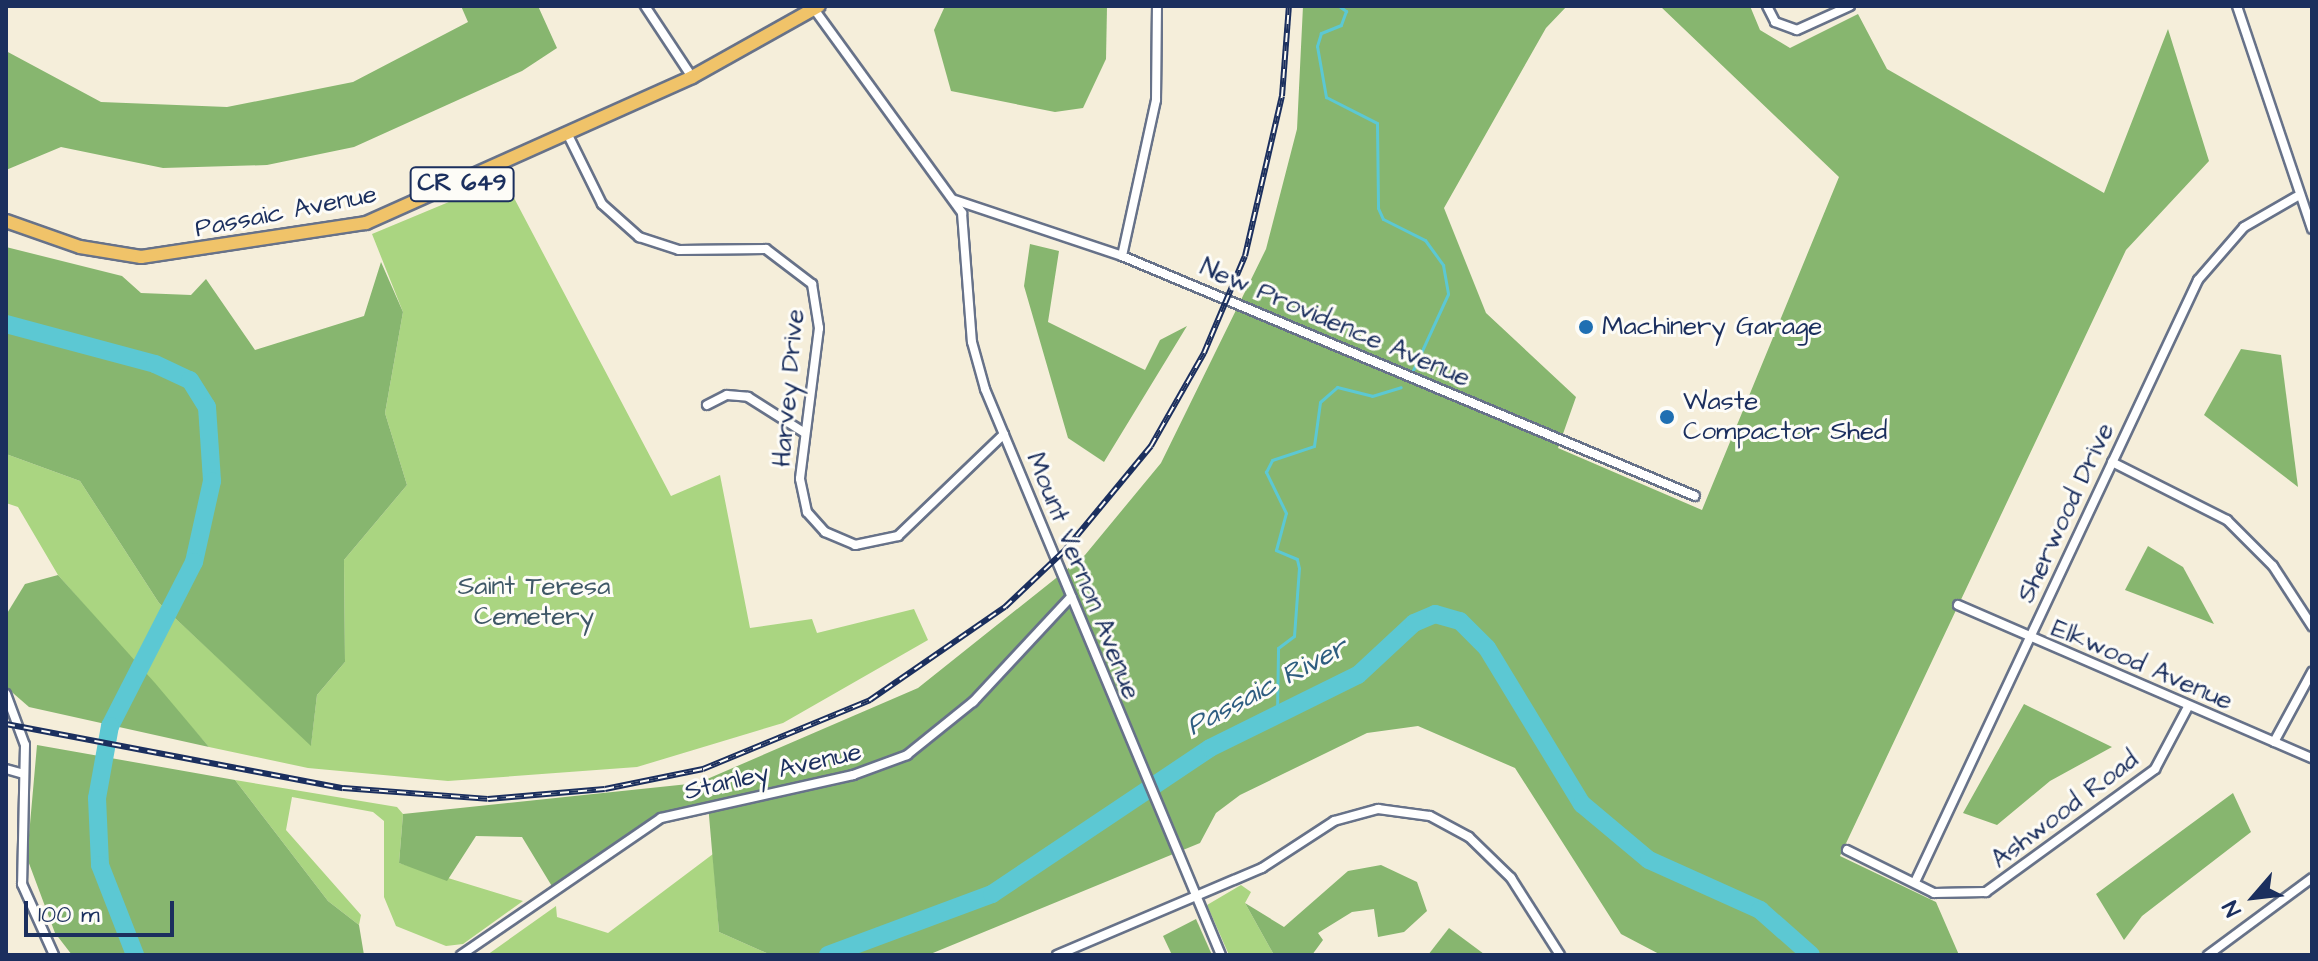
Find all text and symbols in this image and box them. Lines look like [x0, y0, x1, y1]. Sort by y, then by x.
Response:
road number: CR 649 [408, 164, 516, 204]
street label: Passaic Avenue [193, 179, 379, 245]
street label: New Providence Avenue [1195, 252, 1475, 394]
street label: Harvey Drive [767, 308, 811, 468]
place label: Machinery Garage [1602, 311, 1822, 343]
marker: Machinery Garage [1577, 318, 1595, 336]
place label: Waste Compactor Shed [1683, 386, 1887, 448]
marker: Waste Compactor Shed [1658, 408, 1676, 426]
street label: Sherwood Drive [2011, 418, 2121, 608]
street label: Mount Vernon Avenue [1019, 448, 1147, 704]
park label: Saint Teresa Cemetery [458, 571, 610, 632]
street label: Elkwood Avenue [2047, 613, 2237, 717]
water label: Passaic River [1181, 631, 1353, 743]
street label: Stanley Avenue [681, 736, 865, 808]
street label: Ashwood Road [1985, 744, 2145, 876]
north arrow [2214, 857, 2294, 937]
scale bar [28, 885, 178, 935]
text: N [2215, 895, 2249, 922]
text: 100 m [38, 898, 100, 932]

